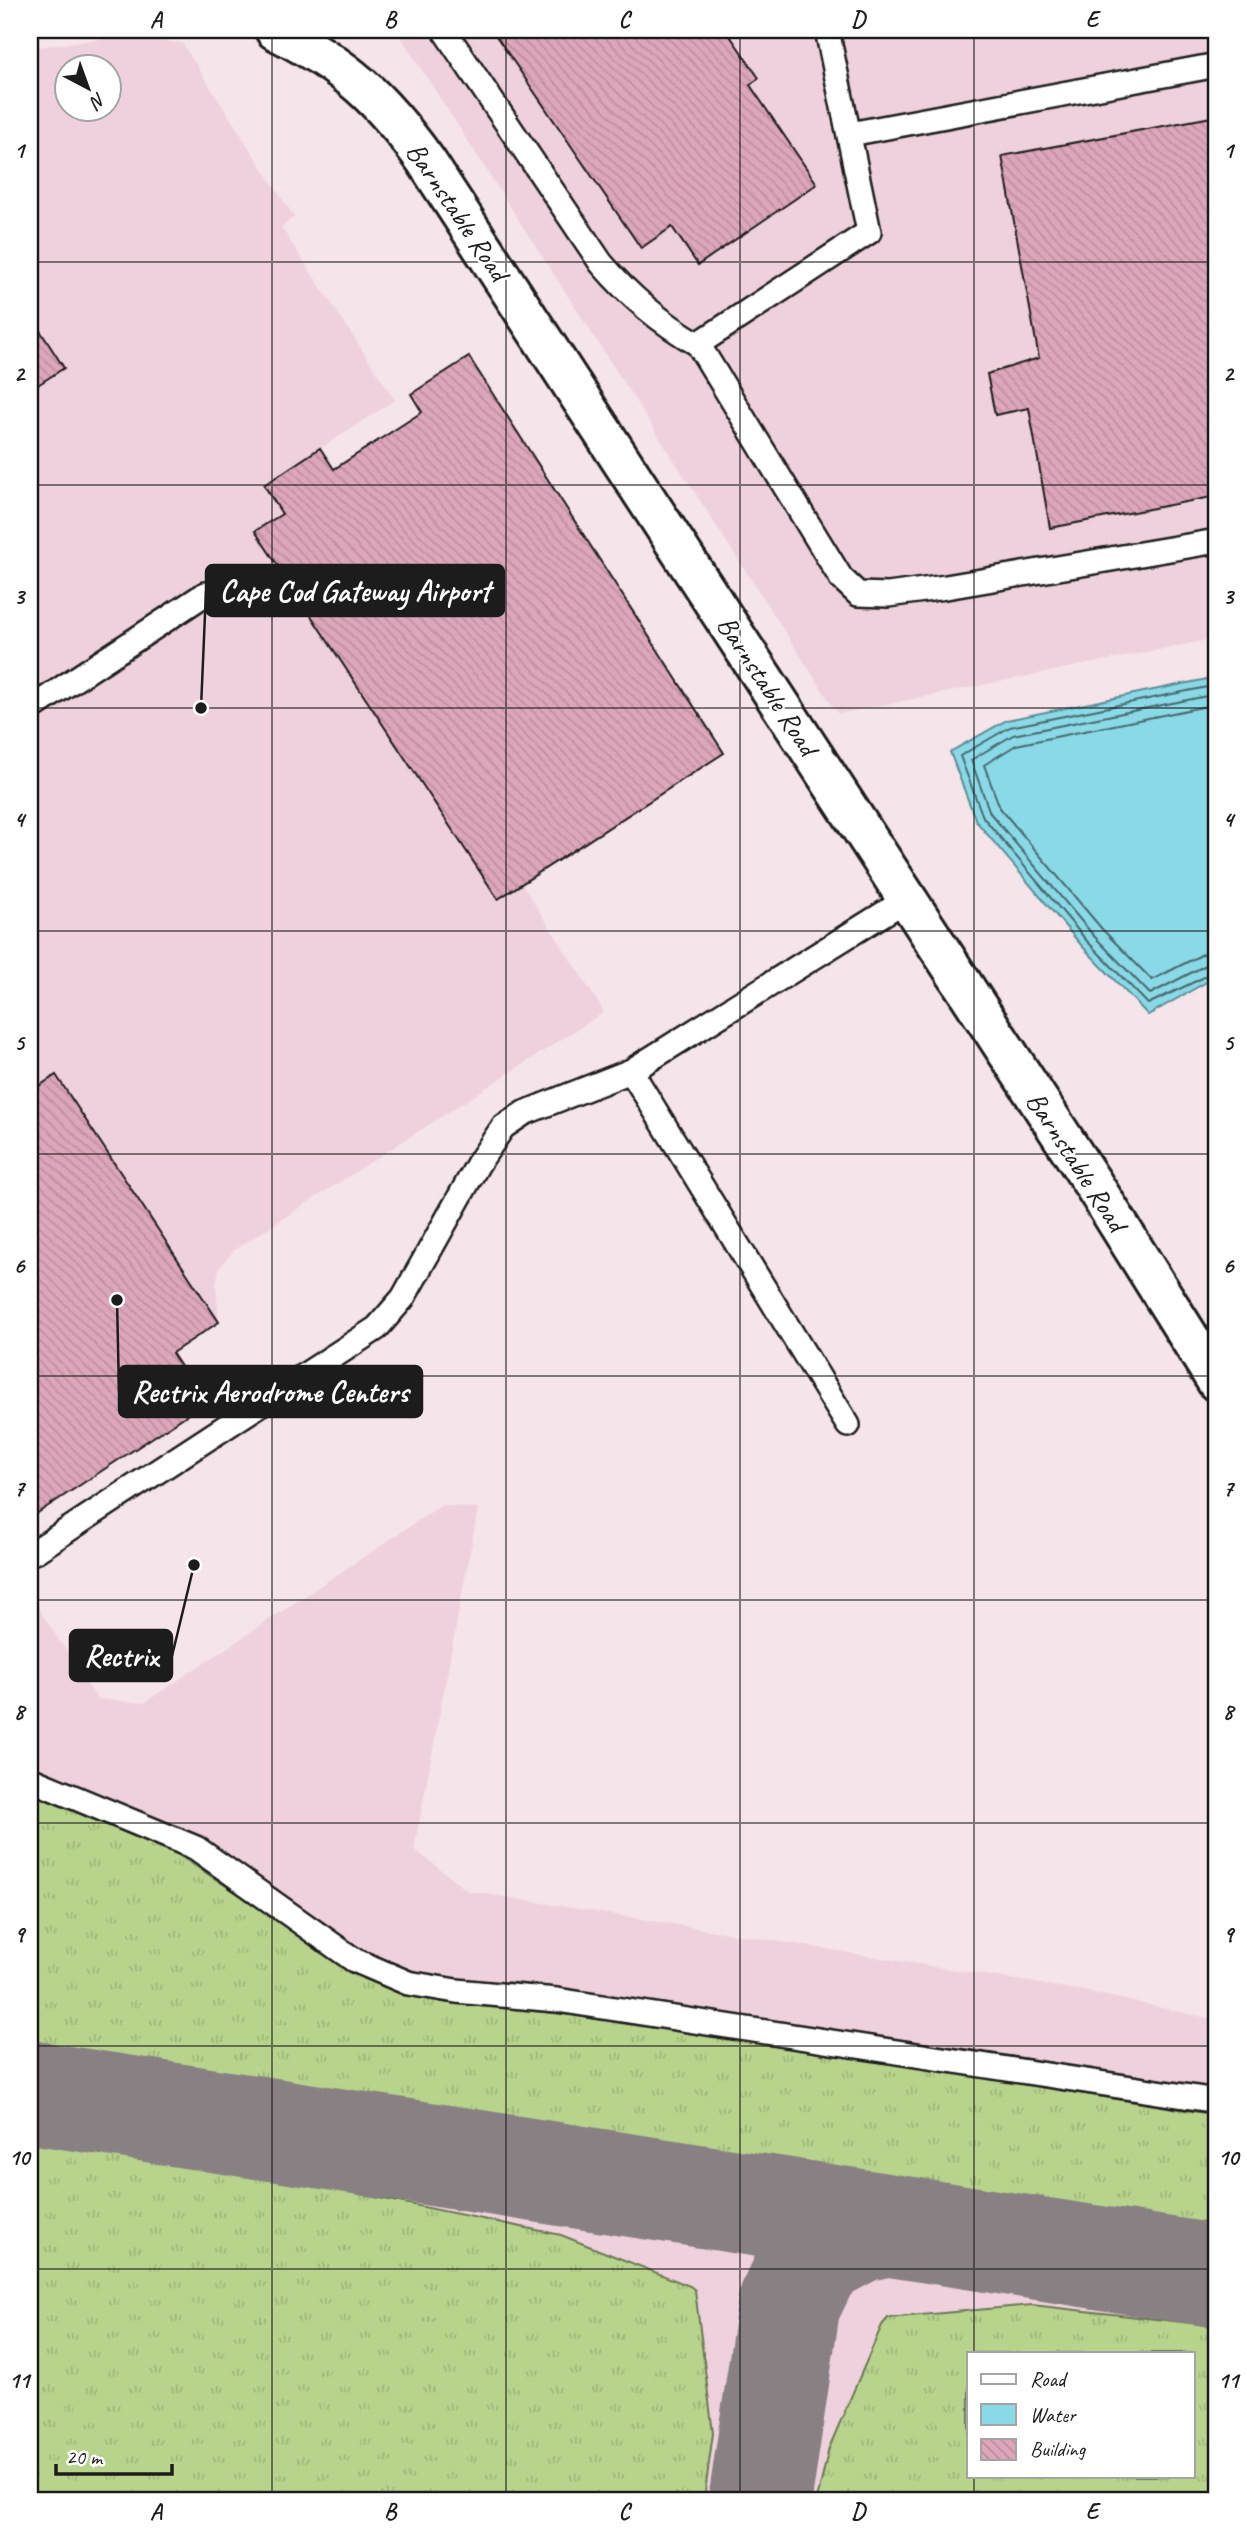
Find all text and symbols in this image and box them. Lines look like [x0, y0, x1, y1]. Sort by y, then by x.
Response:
text: A [150, 5, 164, 34]
text: B [384, 5, 398, 34]
text: C [619, 5, 633, 34]
text: D [851, 5, 867, 34]
text: E [1086, 5, 1102, 34]
north arrow [52, 52, 122, 122]
text: N [84, 87, 111, 115]
text: 1 [14, 136, 27, 165]
street label: Barnstable Road [399, 136, 519, 290]
text: 1 [1223, 136, 1236, 165]
text: 2 [14, 359, 27, 388]
text: 2 [1223, 359, 1236, 388]
callout: Cape Cod Gateway Airport [206, 565, 504, 616]
text: Cape Cod Gateway Airport [220, 572, 495, 611]
text: 3 [14, 582, 27, 611]
text: 3 [1223, 582, 1236, 611]
street label: Barnstable Road [710, 609, 828, 765]
text: 4 [14, 805, 27, 834]
text: 4 [1223, 805, 1236, 834]
text: 5 [14, 1028, 26, 1057]
text: 5 [1223, 1028, 1235, 1057]
street label: Barnstable Road [1019, 1085, 1137, 1241]
text: 6 [14, 1251, 27, 1280]
text: 6 [1223, 1251, 1236, 1280]
callout: Rectrix Aerodrome Centers [119, 1366, 422, 1417]
text: Rectrix Aerodrome Centers [132, 1373, 412, 1411]
text: 7 [14, 1474, 27, 1503]
text: 7 [1223, 1474, 1236, 1503]
callout: Rectrix [70, 1630, 172, 1681]
text: Rectrix [84, 1637, 161, 1675]
text: 8 [14, 1697, 27, 1726]
text: 8 [1223, 1697, 1236, 1726]
text: 9 [14, 1920, 27, 1949]
text: 9 [1223, 1920, 1236, 1949]
text: 10 [9, 2143, 32, 2172]
text: 10 [1218, 2143, 1241, 2172]
legend [967, 2352, 1194, 2478]
text: 11 [9, 2366, 32, 2395]
text: Road [1030, 2366, 1069, 2392]
text: 11 [1218, 2366, 1241, 2395]
text: Water [1030, 2402, 1077, 2428]
scale bar [56, 2432, 172, 2476]
text: Building [1030, 2436, 1087, 2462]
text: 20 m [66, 2444, 104, 2470]
text: A [150, 2497, 164, 2526]
text: B [384, 2497, 398, 2526]
text: C [619, 2497, 633, 2526]
text: D [851, 2497, 867, 2526]
text: E [1086, 2497, 1102, 2526]

